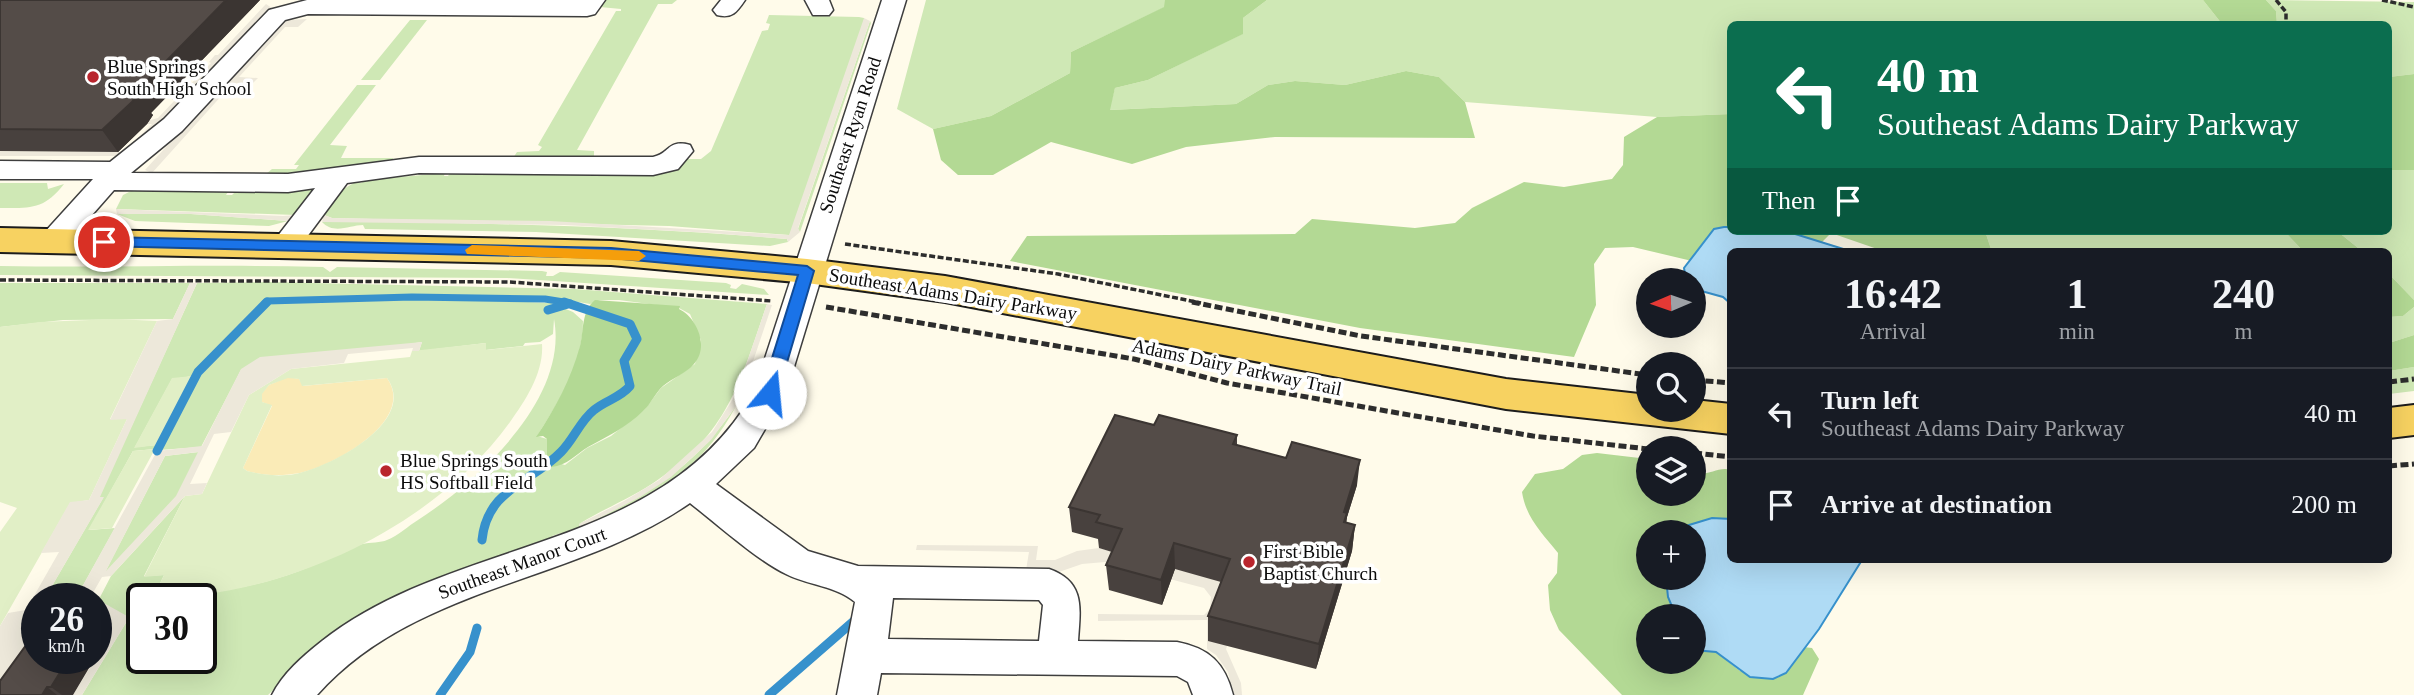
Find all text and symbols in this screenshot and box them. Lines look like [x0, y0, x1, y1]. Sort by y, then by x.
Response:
text: 40 m [1877, 48, 1979, 103]
icon: left [1762, 49, 1853, 140]
street label: Southeast Ryan Road [815, 54, 885, 216]
place label: Blue Springs South High School [107, 56, 252, 99]
marker: Blue Springs South High School [85, 69, 101, 85]
text: Southeast Adams Dairy Parkway [1877, 106, 2299, 142]
icon: arrive [1829, 182, 1867, 220]
text: Then [1762, 186, 1815, 215]
pin [74, 212, 134, 272]
icon: arrive [85, 223, 123, 261]
street label: Southeast Adams Dairy Parkway [828, 264, 1079, 324]
north arrow [1636, 268, 1706, 338]
map controls [1636, 268, 1706, 674]
text: 16:42 [1844, 271, 1942, 317]
text: 1 [2066, 271, 2087, 317]
text: 240 [2212, 271, 2275, 317]
text: Arrival [1860, 319, 1926, 344]
text: min [2059, 319, 2095, 344]
text: m [2234, 319, 2252, 344]
street label: Adams Dairy Parkway Trail [1130, 335, 1344, 399]
button: search [1636, 352, 1706, 422]
position arrow [733, 356, 807, 430]
text: Turn left [1821, 386, 1919, 415]
icon: left [1762, 395, 1800, 433]
text: 40 m [2304, 399, 2357, 428]
text: Southeast Adams Dairy Parkway [1821, 416, 2124, 441]
button: layers [1636, 436, 1706, 506]
place label: Blue Springs South HS Softball Field [400, 450, 548, 493]
marker: Blue Springs South HS Softball Field [378, 463, 394, 479]
icon: arrive [1762, 486, 1800, 524]
text: Arrive at destination [1821, 490, 2052, 519]
text: 200 m [2291, 490, 2357, 519]
button: + [1636, 520, 1706, 590]
street label: Southeast Manor Court [435, 523, 610, 603]
place label: First Bible Baptist Church [1263, 541, 1378, 584]
marker: First Bible Baptist Church [1241, 554, 1257, 570]
speed limit sign: 30 [126, 583, 217, 674]
text: 26 [49, 600, 84, 639]
button: − [1636, 604, 1706, 674]
text: km/h [48, 636, 85, 656]

